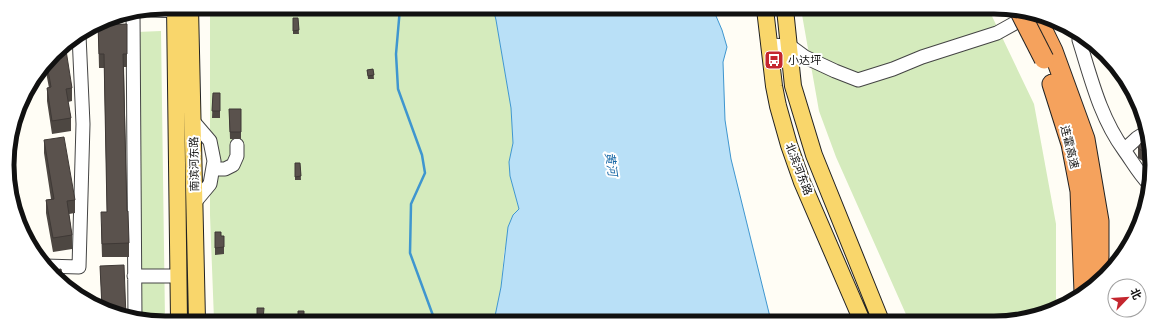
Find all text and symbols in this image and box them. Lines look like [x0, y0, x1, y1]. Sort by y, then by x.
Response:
bus stop icon: 小达坪 [763, 49, 785, 71]
place label: 小达坪 [788, 53, 821, 67]
street label: 连霍高速 [1058, 124, 1082, 170]
street label: 南滨河东路 [187, 136, 201, 192]
street label: 北滨河东路 [783, 141, 815, 197]
water label: 黄河 [602, 151, 621, 179]
north arrow [1107, 278, 1147, 318]
text: 北 [1127, 286, 1145, 302]

